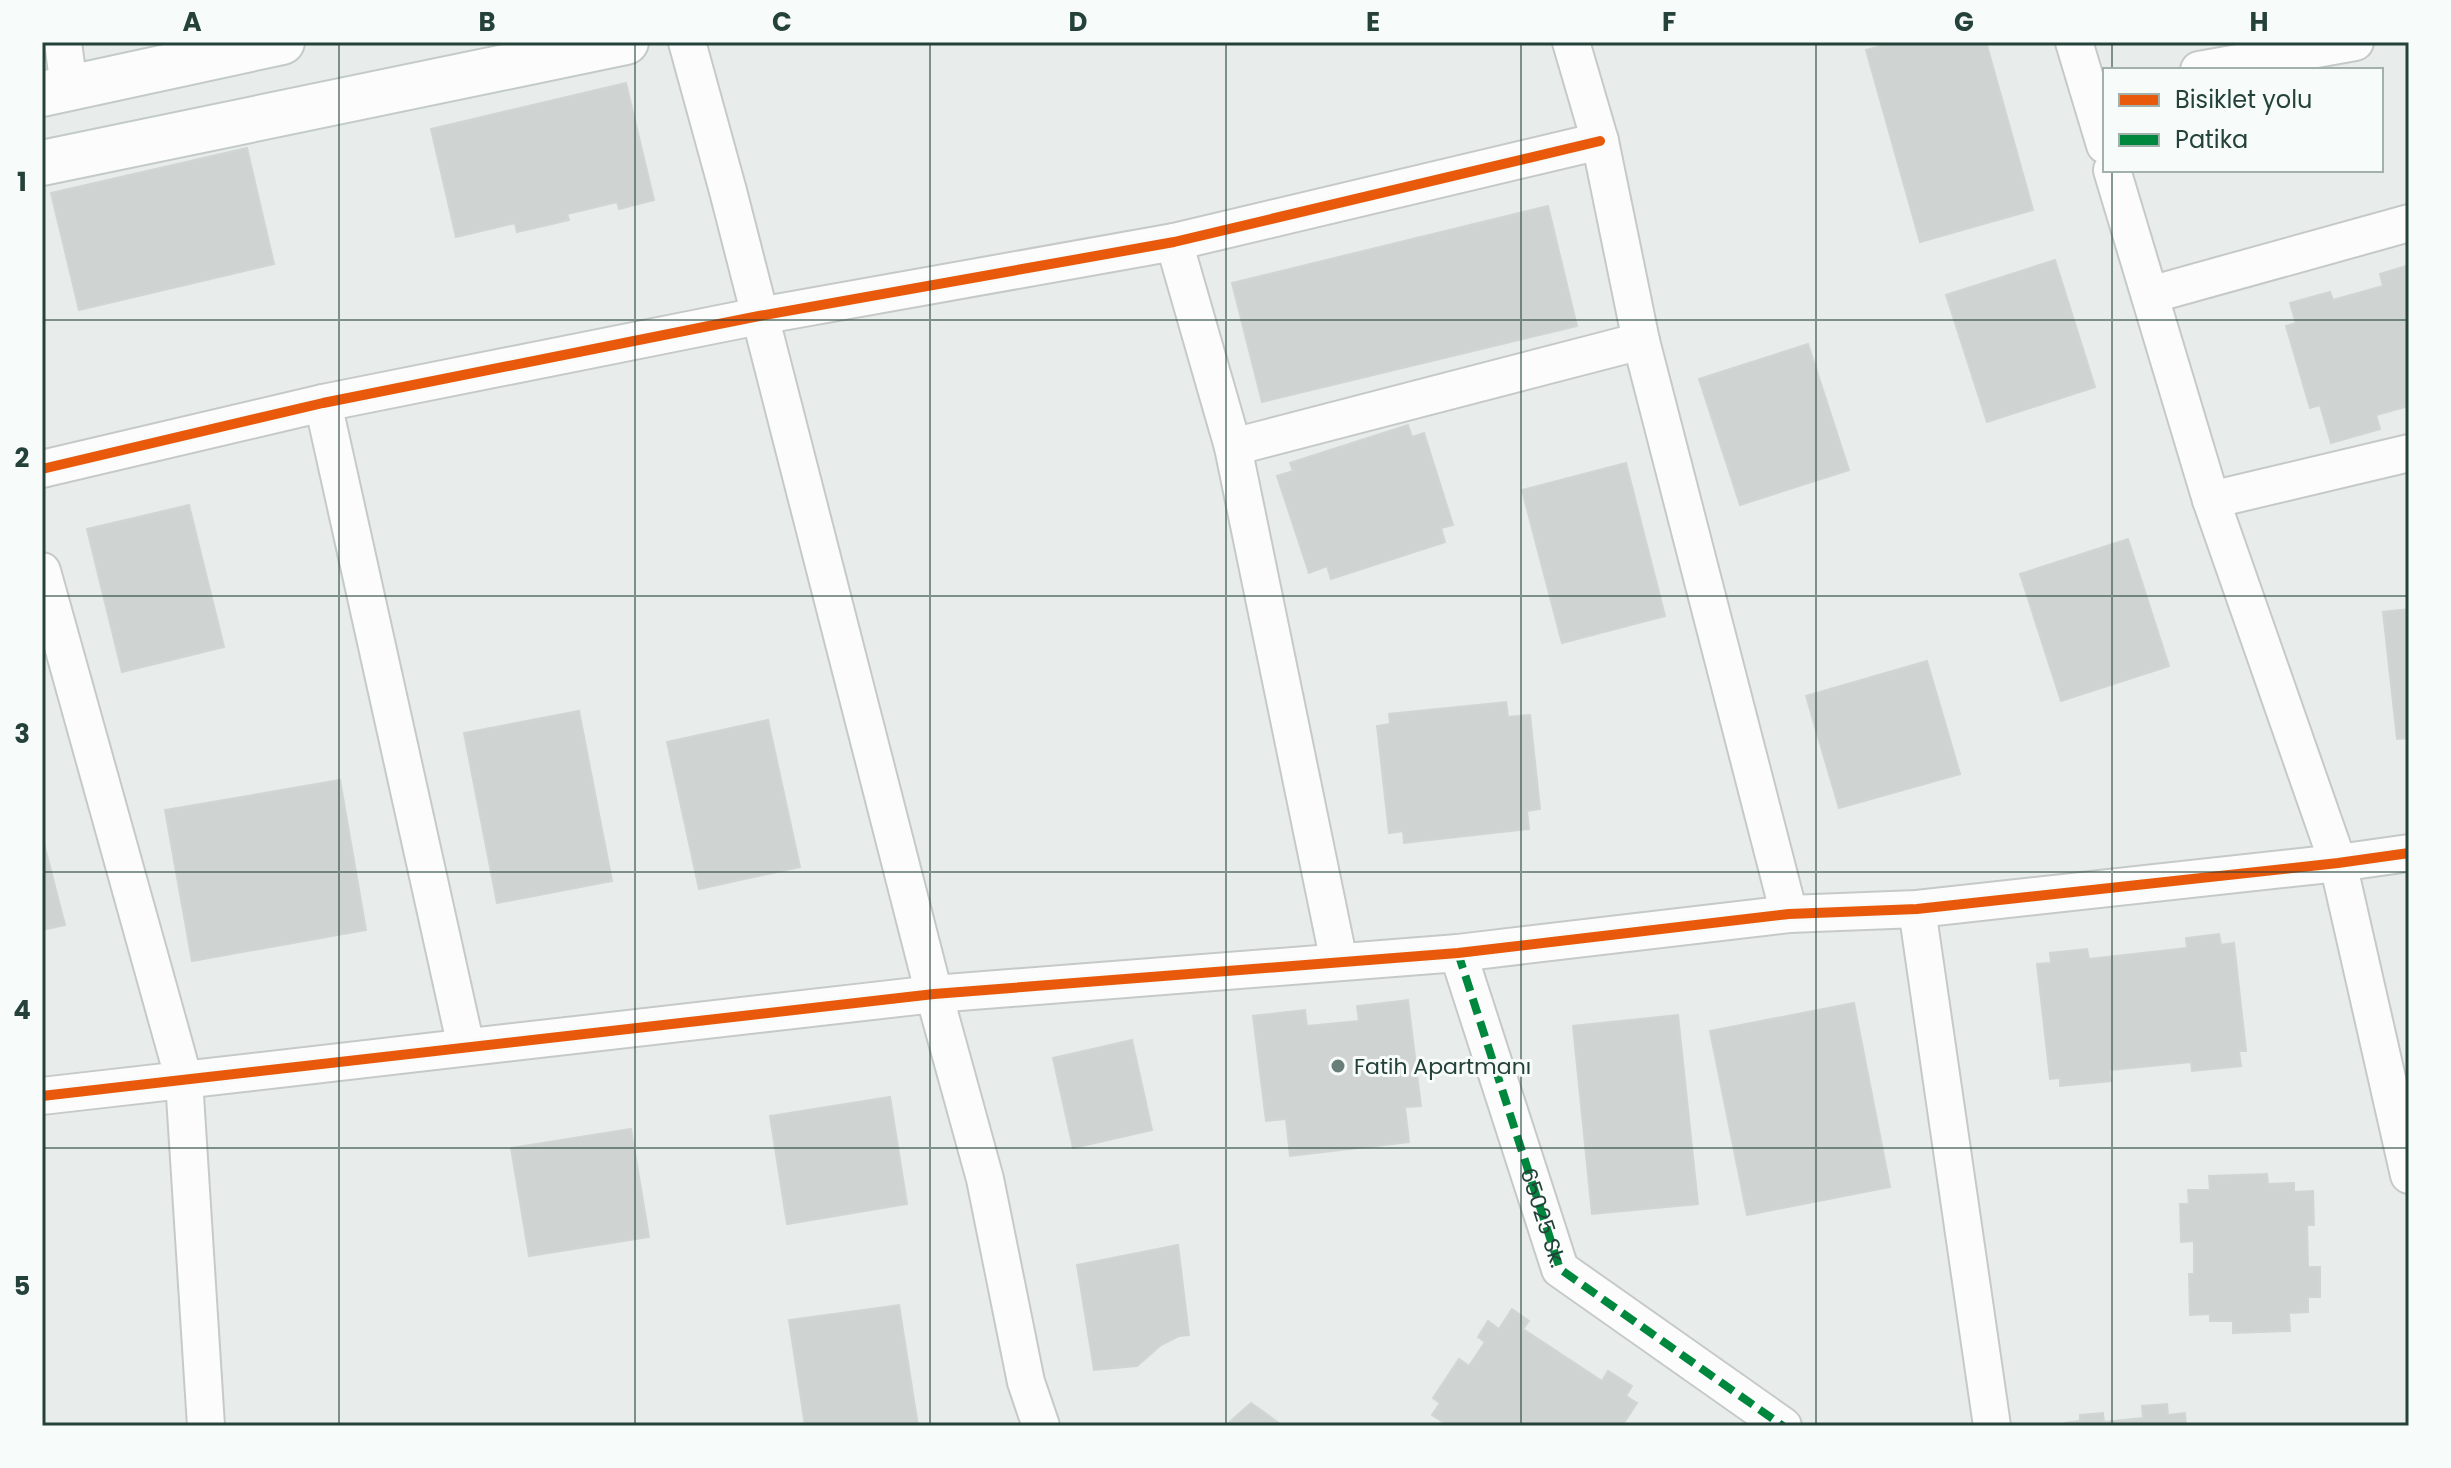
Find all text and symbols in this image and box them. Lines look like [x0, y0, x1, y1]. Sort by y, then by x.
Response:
text: A [182, 4, 202, 40]
text: B [478, 4, 496, 40]
text: C [772, 4, 792, 40]
text: D [1069, 4, 1088, 40]
text: E [1366, 4, 1380, 40]
text: F [1662, 4, 1676, 40]
text: G [1954, 4, 1974, 40]
text: H [2249, 4, 2269, 40]
legend [2103, 68, 2383, 172]
text: Bisiklet yolu [2175, 83, 2312, 116]
text: Patika [2175, 123, 2248, 156]
text: 1 [17, 164, 27, 200]
text: 2 [15, 440, 30, 476]
text: 3 [14, 716, 30, 752]
text: 4 [13, 992, 31, 1028]
place label: Fatih Apartmanı [1354, 1051, 1531, 1082]
marker: Fatih Apartmanı [1329, 1057, 1347, 1075]
street label: 65025 Sk. [1512, 1164, 1573, 1271]
text: 5 [14, 1268, 30, 1304]

